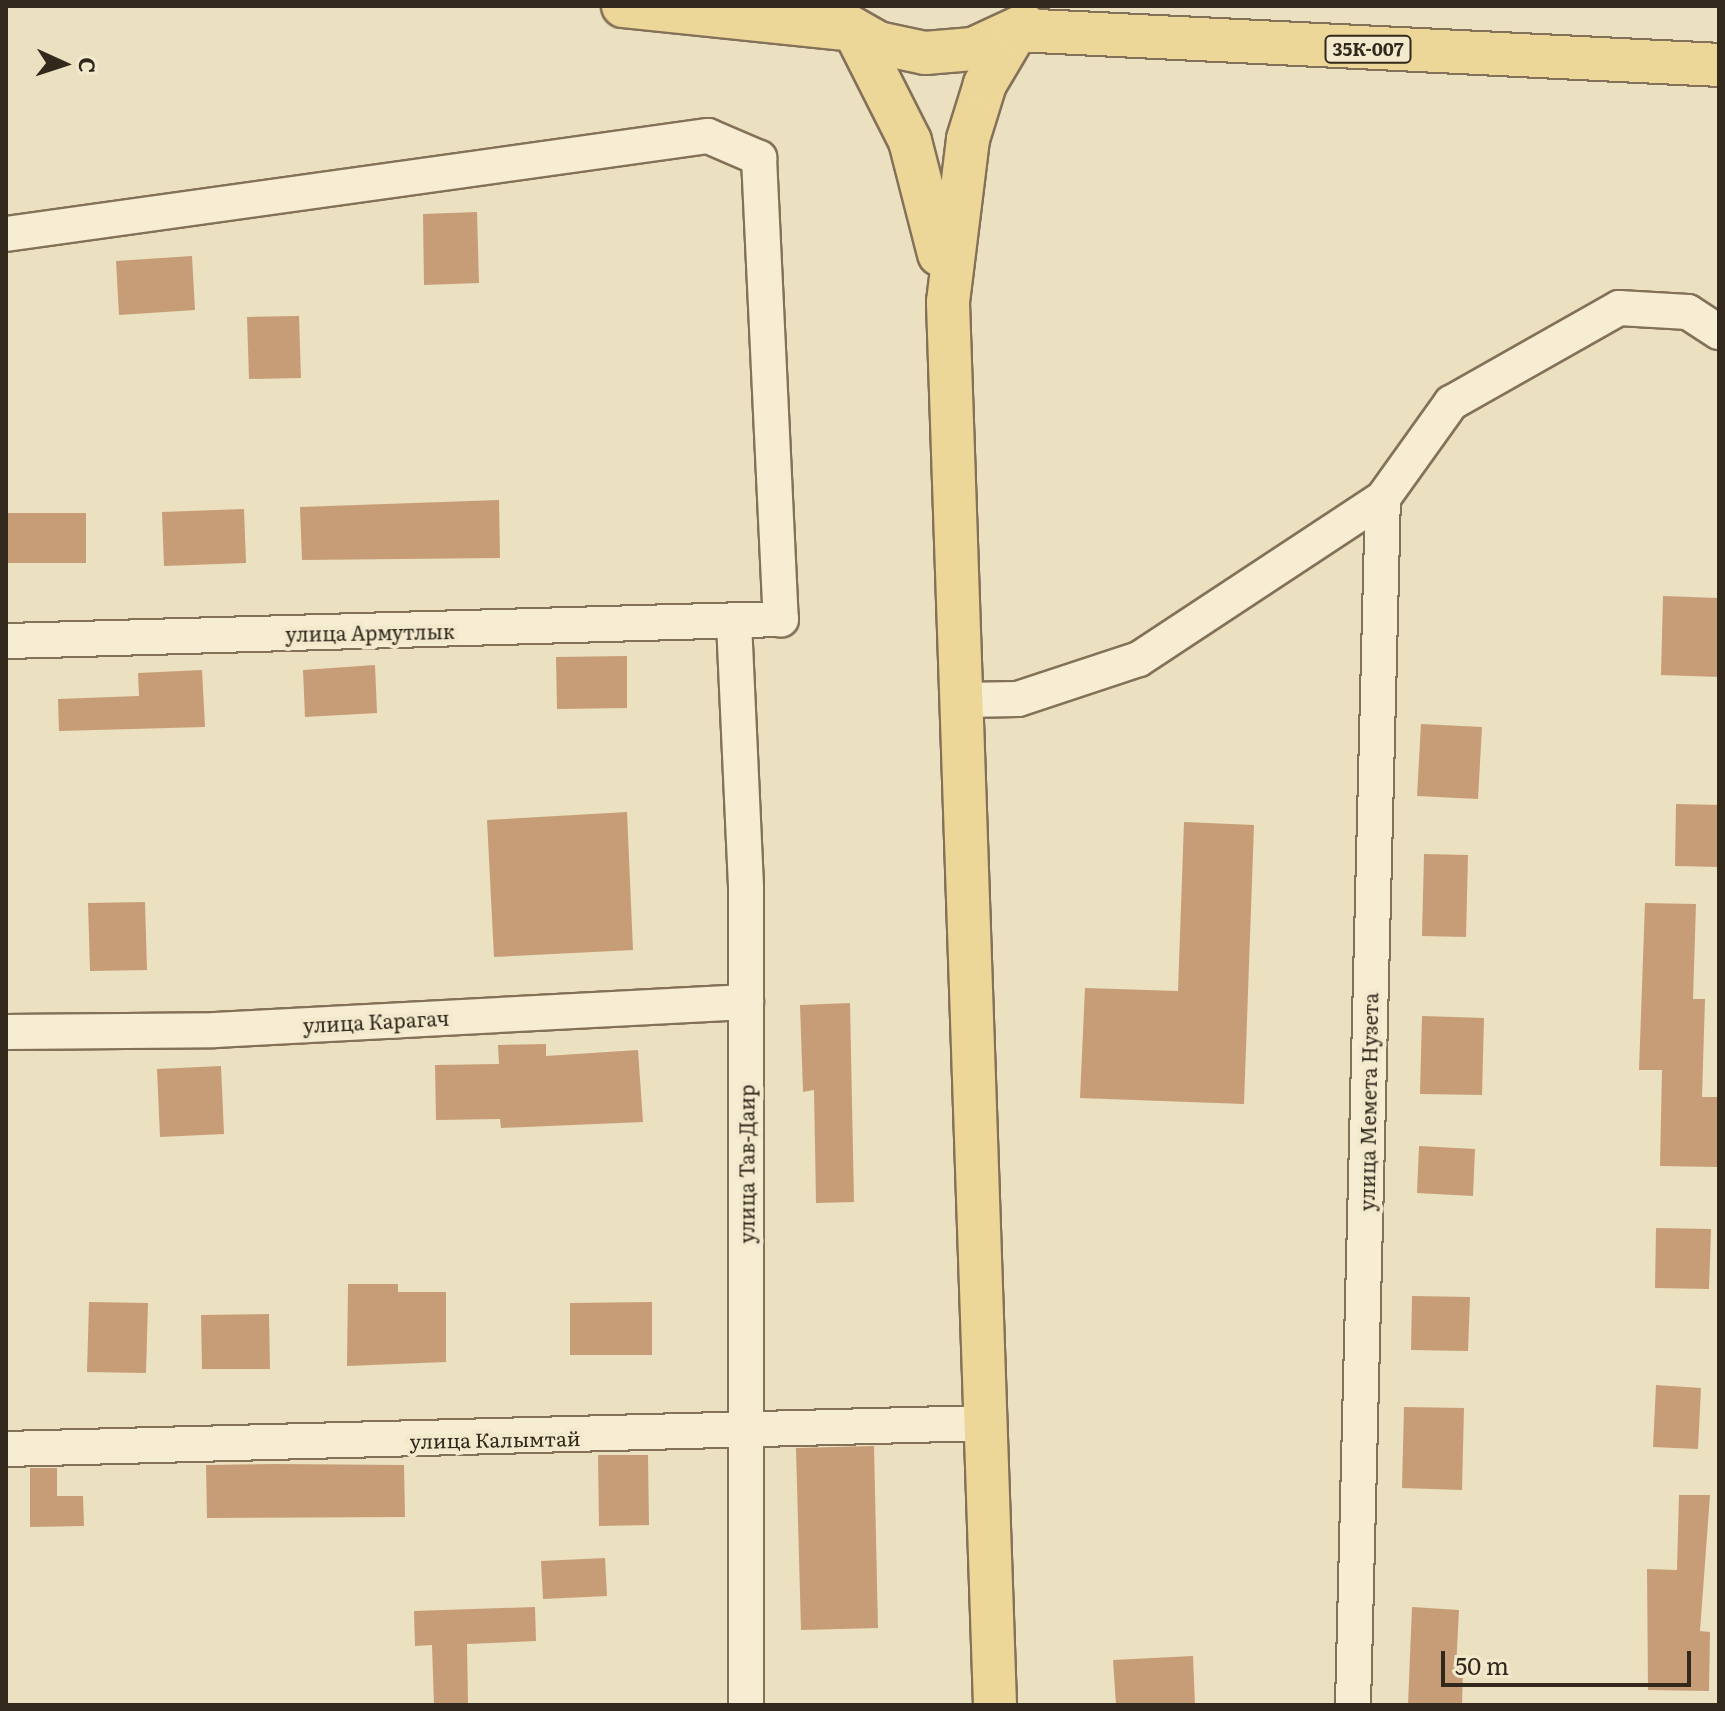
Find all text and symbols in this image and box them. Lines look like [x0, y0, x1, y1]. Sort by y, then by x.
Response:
north arrow [24, 24, 104, 104]
road number: 35К-007 [1324, 35, 1412, 63]
text: С [72, 57, 105, 74]
street label: улица Армутлык [285, 619, 455, 645]
street label: улица Мемета Нузета [1354, 993, 1382, 1211]
street label: улица Карагач [302, 1005, 450, 1037]
street label: улица Тав-Даир [734, 1084, 758, 1244]
street label: улица Калымтай [409, 1426, 581, 1452]
scale bar [1445, 1635, 1695, 1685]
text: 50 m [1455, 1647, 1509, 1682]

